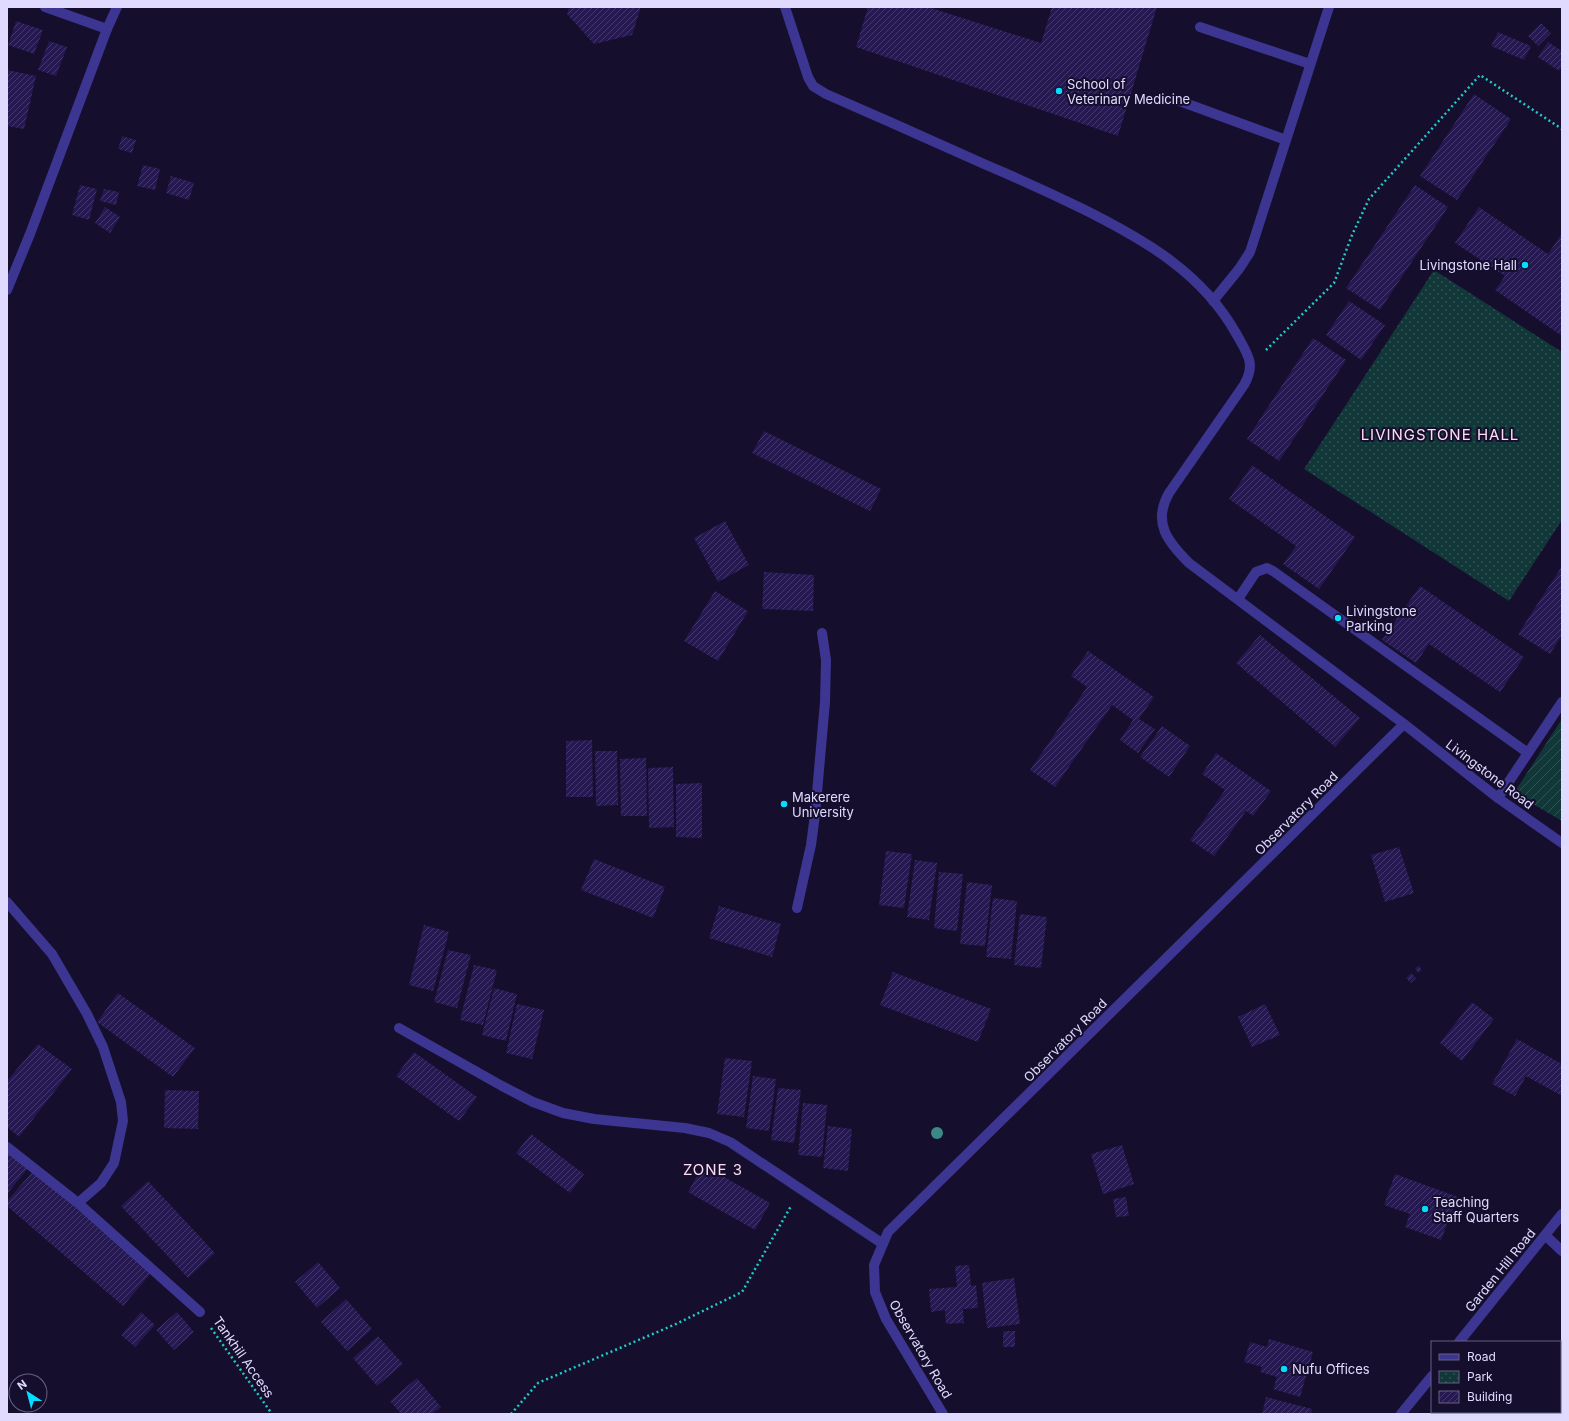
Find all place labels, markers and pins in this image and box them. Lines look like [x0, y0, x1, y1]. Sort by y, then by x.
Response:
place label: School of Veterinary Medicine [1067, 76, 1190, 107]
marker: School of Veterinary Medicine [1054, 86, 1064, 96]
place label: Livingstone Hall [1419, 257, 1517, 273]
marker: Livingstone Hall [1520, 260, 1530, 270]
place label: Livingstone Parking [1346, 603, 1417, 634]
marker: Livingstone Parking [1333, 613, 1343, 623]
place label: Makerere University [792, 789, 854, 820]
marker: Makerere University [779, 799, 789, 809]
place label: Teaching Staff Quarters [1433, 1194, 1519, 1225]
marker: Teaching Staff Quarters [1420, 1204, 1430, 1214]
place label: Nufu Offices [1292, 1361, 1370, 1377]
marker: Nufu Offices [1279, 1364, 1289, 1374]

